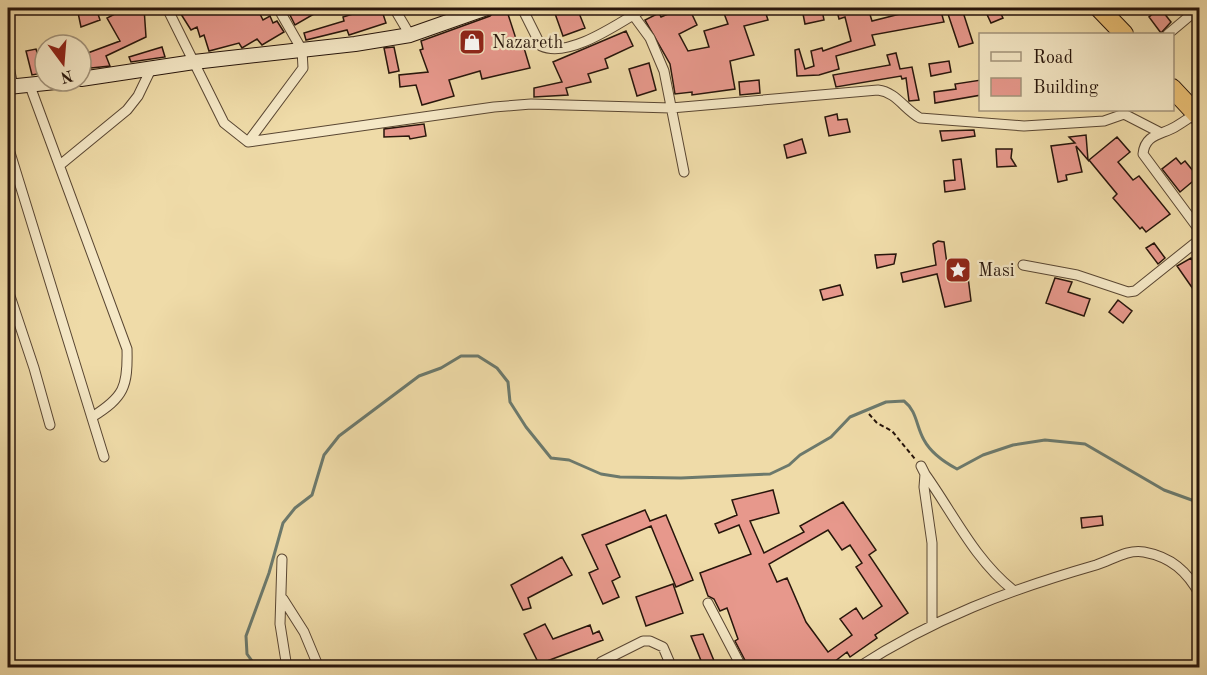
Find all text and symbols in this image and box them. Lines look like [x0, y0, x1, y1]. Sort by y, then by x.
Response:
shop icon: Nazareth [457, 27, 487, 57]
north arrow [33, 33, 93, 93]
legend [979, 33, 1174, 111]
place label: Nazareth [492, 34, 564, 52]
text: Road [1033, 49, 1073, 67]
text: N [58, 66, 75, 85]
text: Building [1033, 79, 1099, 97]
place icon: Masi [943, 255, 973, 285]
place label: Masi [978, 262, 1015, 280]

